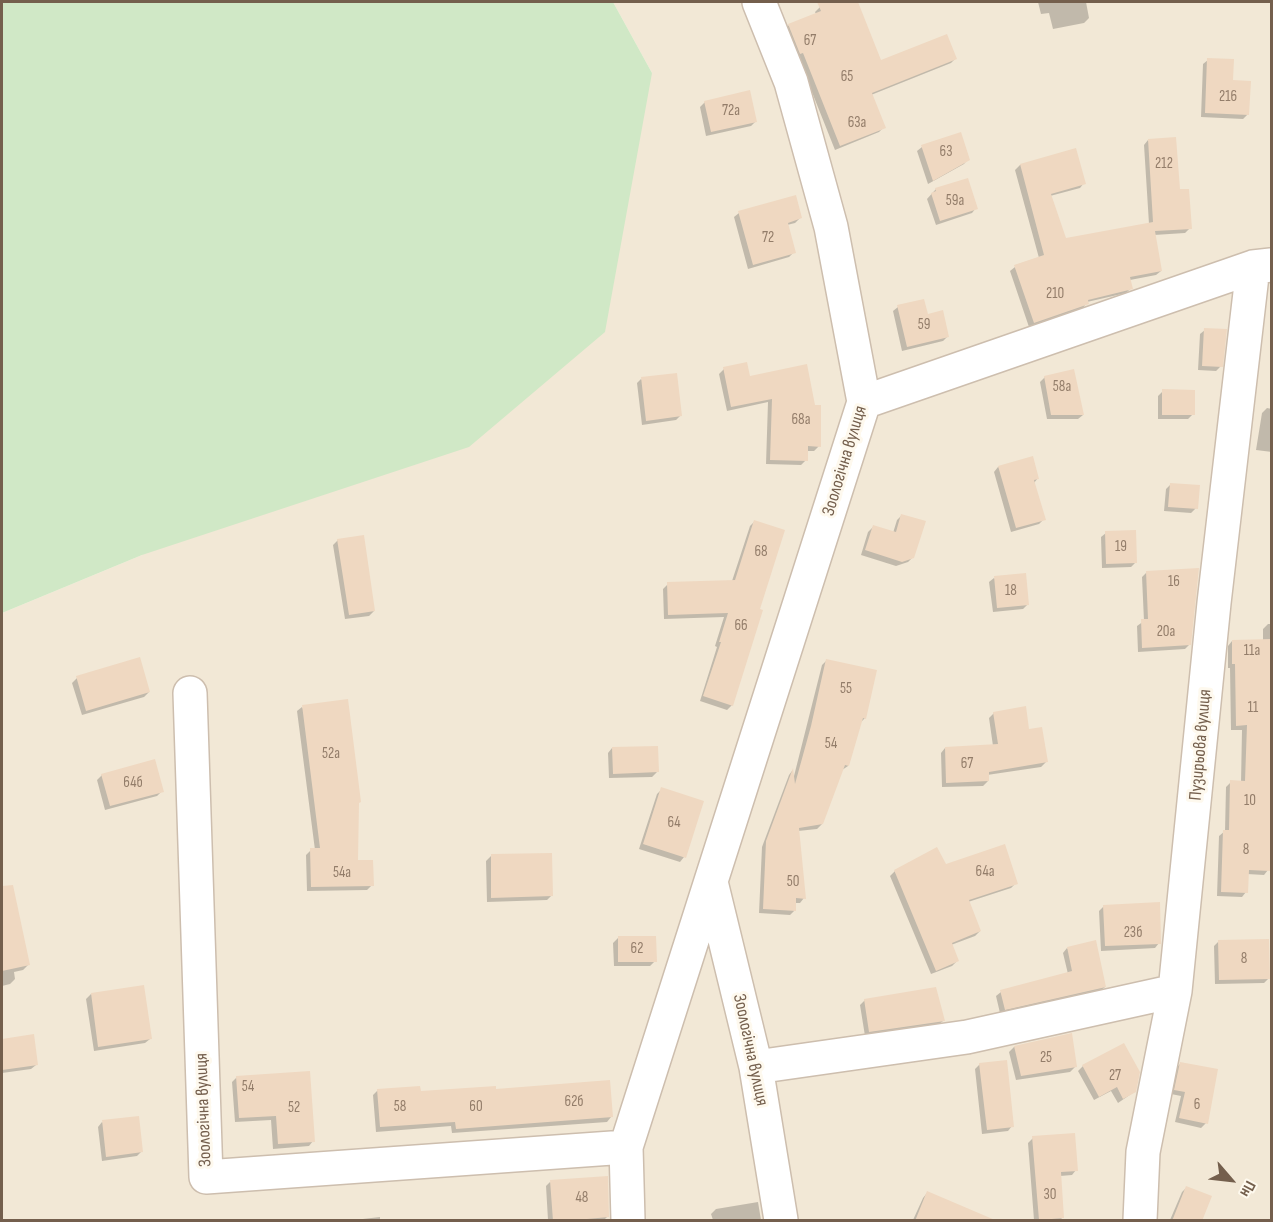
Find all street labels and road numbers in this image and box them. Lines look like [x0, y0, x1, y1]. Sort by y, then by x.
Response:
street label: Зоологічна вулиця [818, 403, 872, 519]
street label: Пузирьова вулиця [1185, 688, 1217, 802]
street label: Зоологічна вулиця [728, 992, 772, 1108]
street label: Зоологічна вулиця [191, 1053, 217, 1167]

